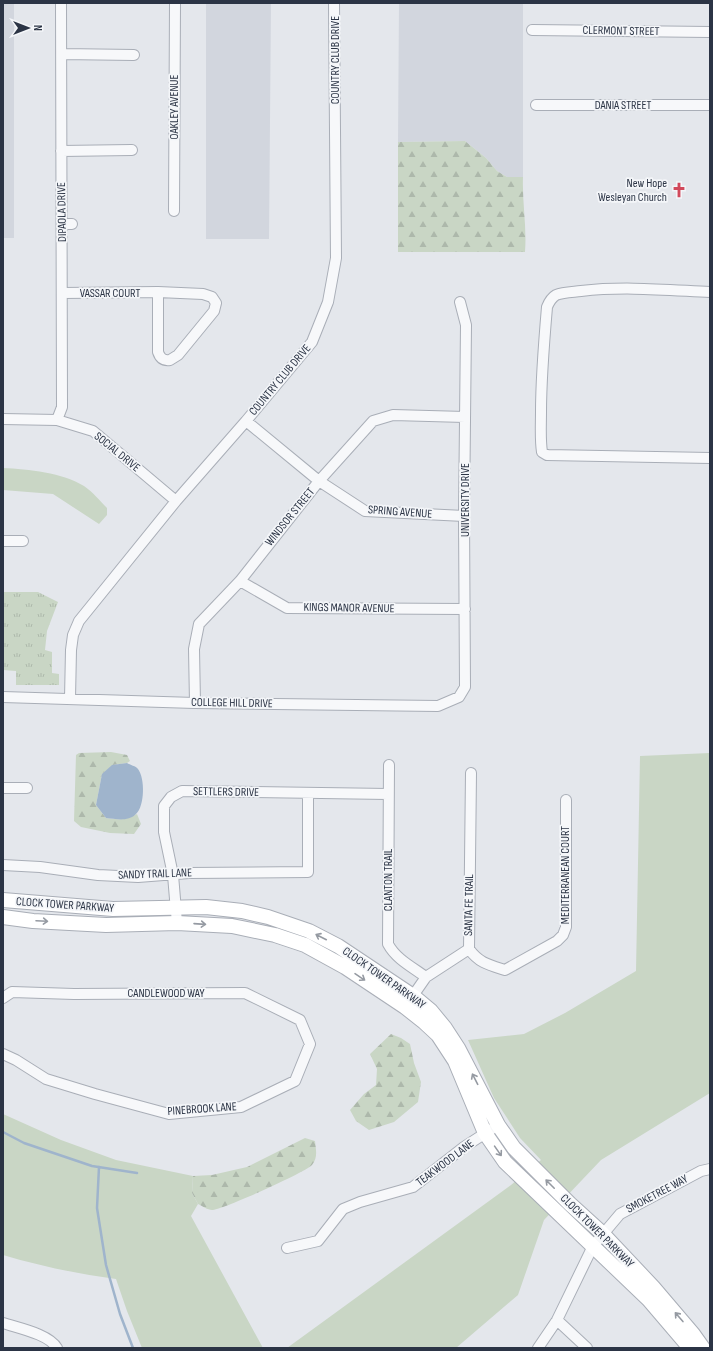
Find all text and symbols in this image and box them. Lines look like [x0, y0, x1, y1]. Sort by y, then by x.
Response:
north arrow [8, 8, 48, 48]
street label: COUNTRY CLUB DRIVE [328, 16, 343, 104]
street label: CLERMONT STREET [582, 23, 660, 39]
text: N [31, 25, 44, 31]
street label: OAKLEY AVENUE [167, 75, 182, 139]
street label: DANIA STREET [595, 98, 651, 113]
place label: New Hope Wesleyan Church [598, 176, 667, 205]
church icon: New Hope Wesleyan Church [670, 181, 688, 199]
street label: DIPAOLA DRIVE [54, 182, 70, 242]
street label: VASSAR COURT [80, 286, 140, 301]
street label: COUNTRY CLUB DRIVE [246, 341, 314, 419]
street label: SOCIAL DRIVE [91, 429, 143, 475]
street label: UNIVERSITY DRIVE [458, 463, 473, 537]
street label: WINDSOR STREET [262, 485, 318, 549]
street label: SPRING AVENUE [367, 502, 433, 522]
street label: KINGS MANOR AVENUE [303, 600, 395, 616]
street label: COLLEGE HILL DRIVE [191, 695, 273, 711]
street label: SETTLERS DRIVE [193, 784, 259, 800]
street label: MEDITERRANEAN COURT [558, 826, 573, 924]
street label: CLANTON TRAIL [381, 848, 396, 911]
street label: SANDY TRAIL LANE [118, 865, 192, 883]
street label: SANTA FE TRAIL [461, 873, 477, 936]
street label: CLOCK TOWER PARKWAY [16, 894, 114, 916]
one-way arrow [35, 918, 48, 925]
one-way arrow [193, 921, 206, 928]
one-way arrow [315, 933, 327, 940]
street label: CLOCK TOWER PARKWAY [340, 944, 428, 1012]
one-way arrow [354, 973, 365, 981]
street label: CANDLEWOOD WAY [128, 986, 204, 1001]
one-way arrow [470, 1073, 478, 1085]
street label: PINEBROOK LANE [167, 1099, 237, 1119]
street label: TEAKWOOD LANE [413, 1136, 477, 1190]
one-way arrow [494, 1145, 502, 1156]
street label: SMOKETREE WAY [624, 1171, 690, 1217]
one-way arrow [545, 1179, 555, 1188]
street label: CLOCK TOWER PARKWAY [557, 1191, 637, 1271]
one-way arrow [674, 1312, 683, 1323]

